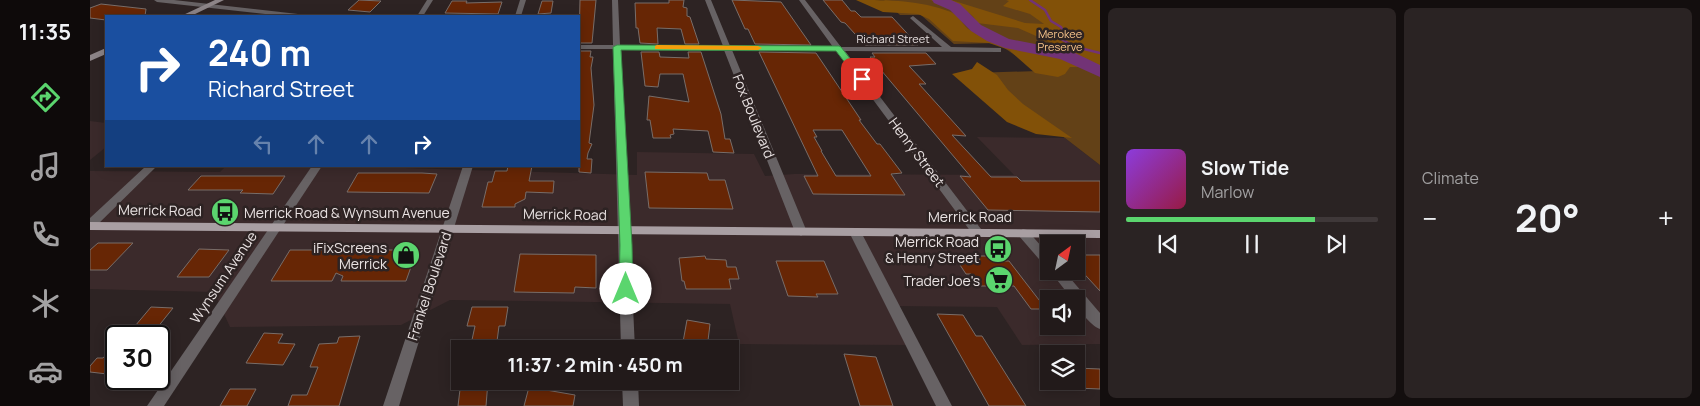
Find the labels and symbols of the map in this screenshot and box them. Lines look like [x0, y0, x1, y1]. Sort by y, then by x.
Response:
park label: Merokee Preserve [1038, 26, 1083, 54]
street label: Richard Street [856, 31, 930, 46]
pin [841, 58, 883, 100]
street label: Fox Boulevard [728, 71, 780, 161]
street label: Henry Street [885, 113, 950, 191]
bus stop icon: Merrick Road & Wynsum Avenue [210, 197, 240, 227]
street label: Merrick Road [118, 200, 202, 220]
place label: Merrick Road & Wynsum Avenue [244, 203, 450, 222]
street label: Merrick Road [523, 204, 607, 224]
street label: Merrick Road [928, 207, 1012, 226]
street label: Wynsum Avenue [185, 227, 261, 327]
street label: Frankel Boulevard [403, 229, 455, 343]
place label: Merrick Road & Henry Street [885, 232, 979, 267]
bus stop icon: Merrick Road & Henry Street [983, 234, 1013, 264]
north arrow [1040, 235, 1085, 280]
place label: iFixScreens Merrick [313, 238, 388, 273]
shop icon: iFixScreens Merrick [391, 240, 421, 270]
position arrow [599, 262, 651, 314]
supermarket icon: Trader Joe's [984, 265, 1014, 295]
place label: Trader Joe's [903, 271, 980, 290]
speed limit sign: 30 [105, 325, 170, 390]

